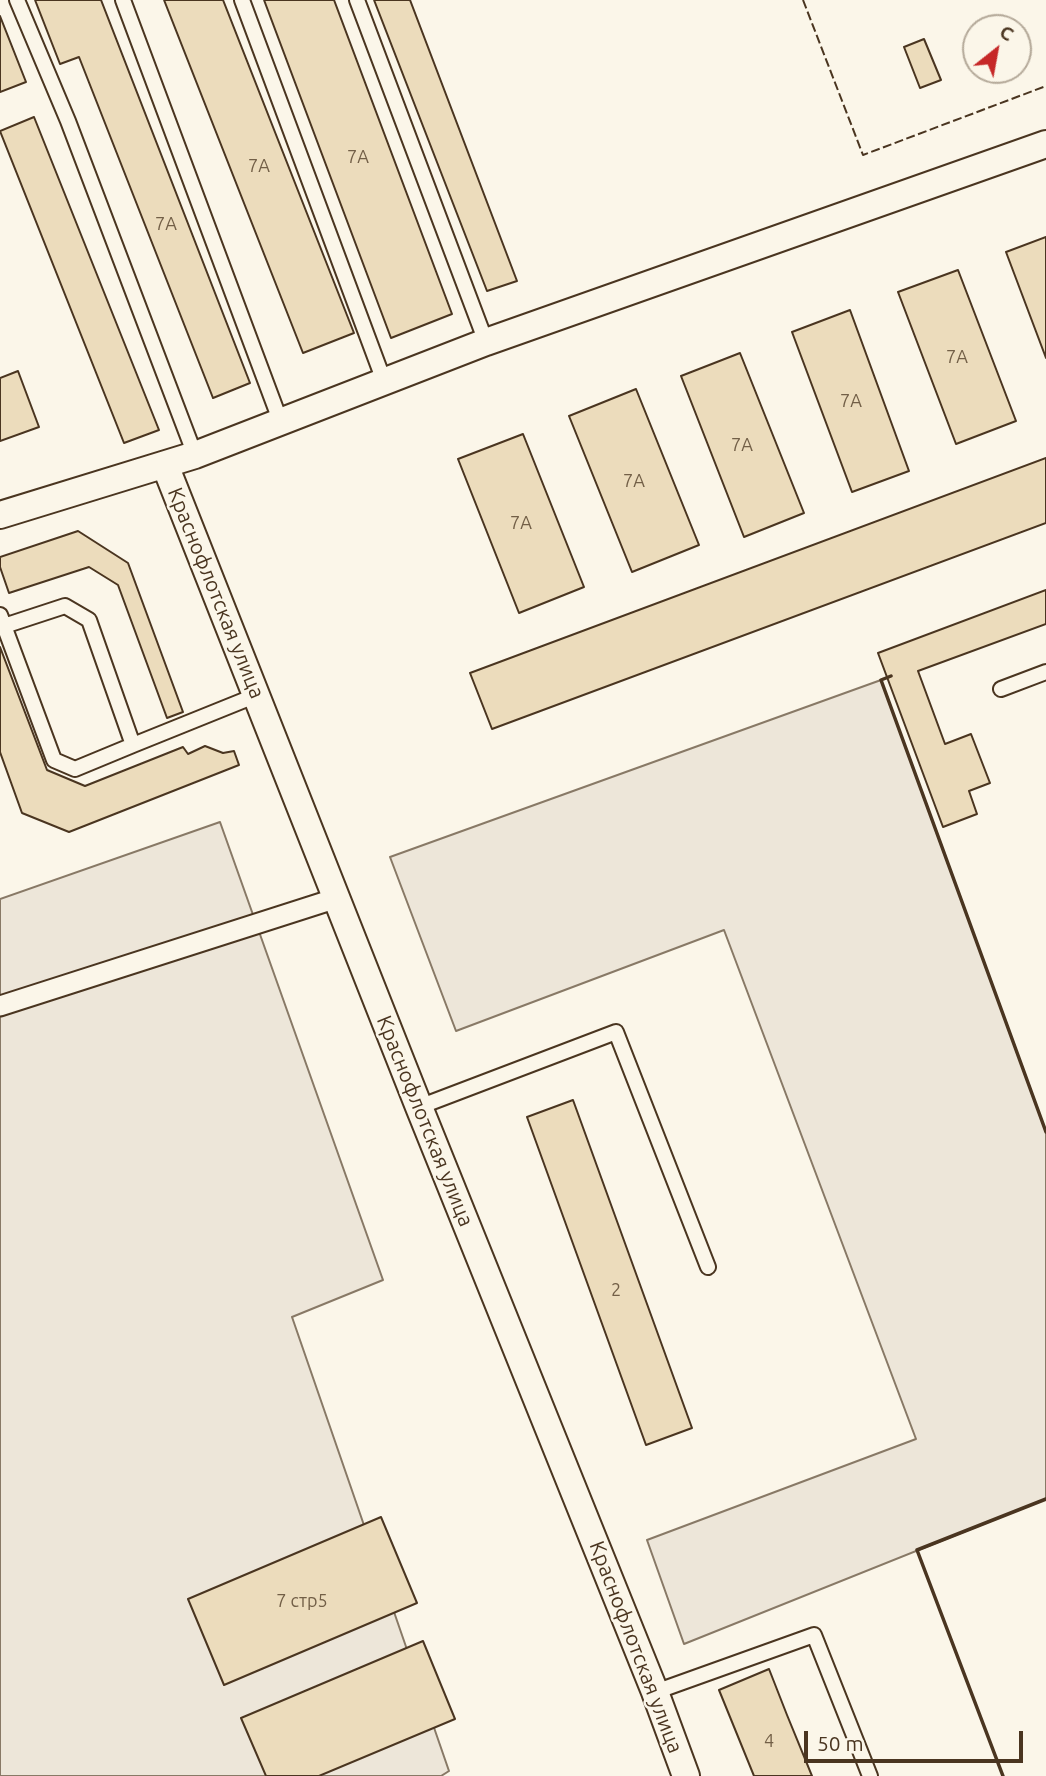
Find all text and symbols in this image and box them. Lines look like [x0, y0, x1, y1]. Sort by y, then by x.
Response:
north arrow [962, 14, 1032, 84]
text: С [996, 20, 1018, 45]
house number: 7А [347, 146, 369, 168]
house number: 7А [248, 155, 270, 177]
house number: 7А [155, 213, 177, 235]
house number: 7А [946, 346, 968, 368]
house number: 7А [840, 390, 862, 412]
house number: 7А [731, 434, 753, 456]
house number: 7А [623, 470, 645, 492]
street label: Краснофлотская улица [162, 484, 270, 702]
house number: 7А [510, 512, 532, 534]
street label: Краснофлотская улица [371, 1012, 479, 1230]
house number: 2 [611, 1279, 621, 1301]
street label: Краснофлотская улица [584, 1537, 688, 1757]
house number: 7 стр5 [276, 1590, 328, 1612]
scale bar [808, 1716, 1027, 1760]
house number: 4 [764, 1730, 774, 1752]
text: 50 m [817, 1731, 864, 1755]

